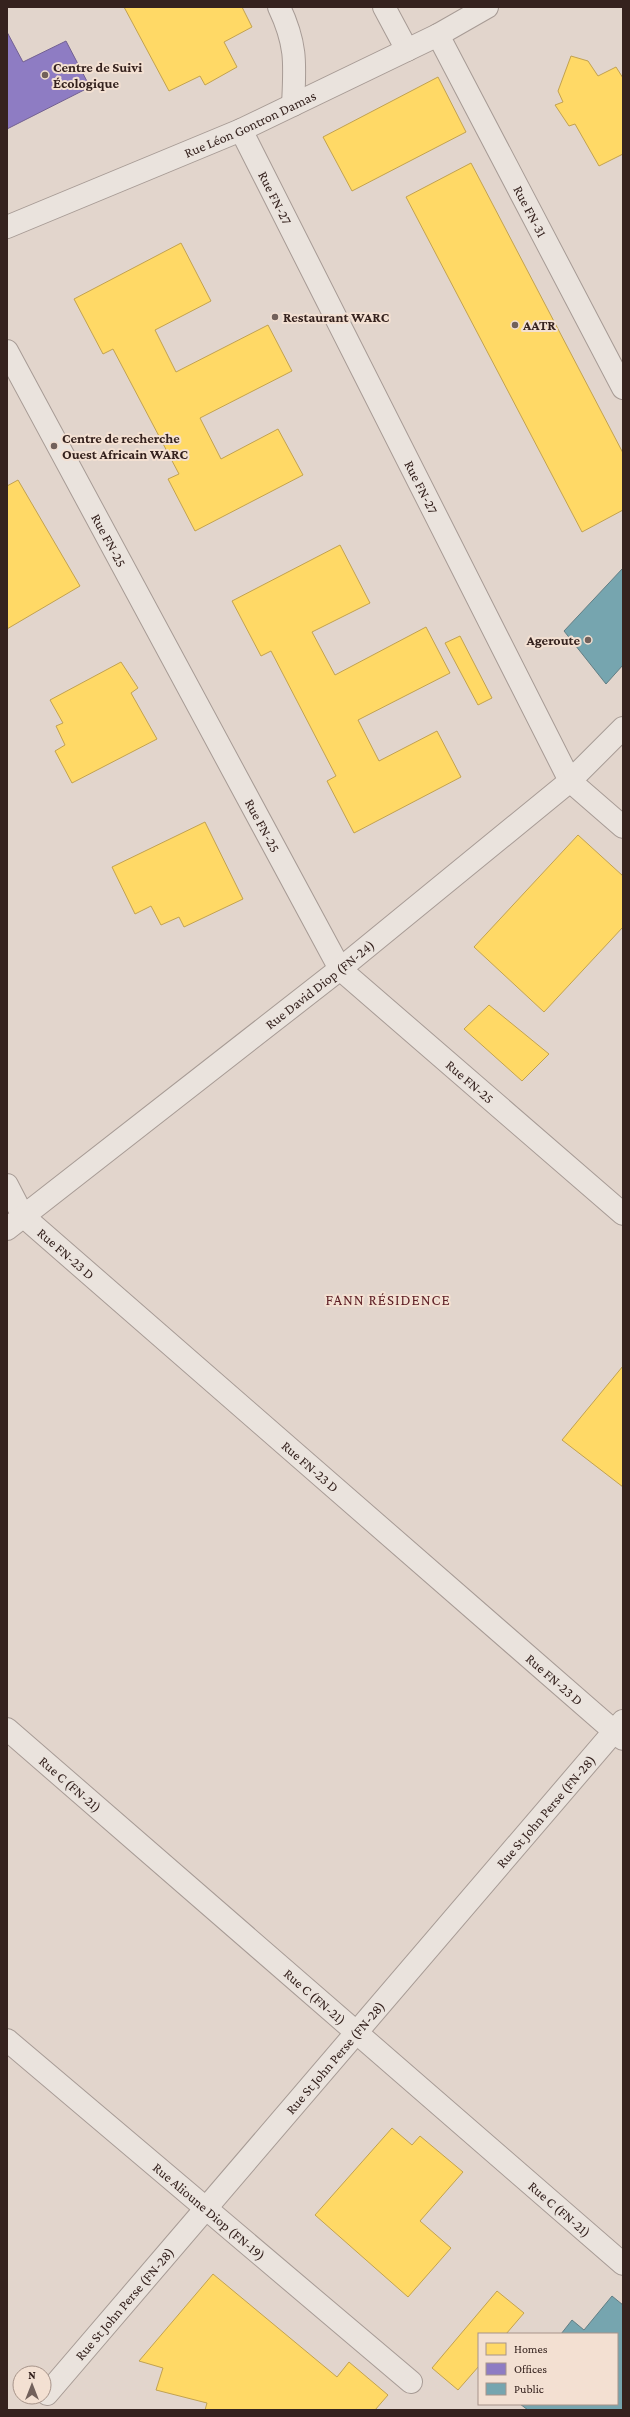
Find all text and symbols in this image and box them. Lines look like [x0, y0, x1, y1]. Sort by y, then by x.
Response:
place label: Centre de Suivi Écologique [53, 59, 142, 91]
marker: Centre de Suivi Écologique [40, 70, 50, 80]
street label: Rue Léon Gontron Damas [182, 87, 318, 161]
street label: Rue FN-27 [255, 168, 296, 228]
street label: Rue FN-31 [510, 183, 551, 240]
place label: Restaurant WARC [283, 309, 390, 325]
marker: Restaurant WARC [270, 312, 280, 322]
place label: AATR [522, 317, 556, 333]
marker: AATR [510, 320, 520, 330]
place label: Centre de recherche Ouest Africain WARC [62, 430, 188, 462]
marker: Centre de recherche Ouest Africain WARC [49, 441, 59, 451]
street label: Rue FN-27 [401, 458, 442, 517]
street label: Rue FN-25 [88, 511, 130, 570]
place label: Ageroute [525, 632, 580, 648]
marker: Ageroute [583, 635, 593, 645]
street label: Rue FN-25 [242, 796, 284, 855]
street label: Rue David Diop (FN-24) [262, 936, 378, 1032]
street label: Rue FN-25 [443, 1056, 497, 1107]
street label: Rue FN-23 D [34, 1224, 98, 1283]
district label: FANN RÉSIDENCE [325, 1292, 451, 1308]
street label: Rue FN-23 D [279, 1437, 342, 1495]
street label: Rue FN-23 D [523, 1650, 586, 1708]
street label: Rue St John Perse (FN-28) [493, 1752, 599, 1871]
street label: Rue C (FN-21) [36, 1753, 105, 1816]
street label: Rue C (FN-21) [281, 1965, 349, 2029]
street label: Rue St John Perse (FN-28) [282, 1998, 389, 2117]
street label: Rue Alioune Diop (FN-19) [150, 2159, 269, 2264]
street label: Rue C (FN-21) [525, 2178, 594, 2241]
street label: Rue St John Perse (FN-28) [72, 2244, 178, 2363]
legend [478, 2333, 618, 2405]
text: Homes [514, 2342, 548, 2356]
text: Offices [514, 2362, 547, 2376]
north arrow [12, 2365, 52, 2405]
text: N [28, 2369, 36, 2381]
text: Public [514, 2382, 544, 2396]

